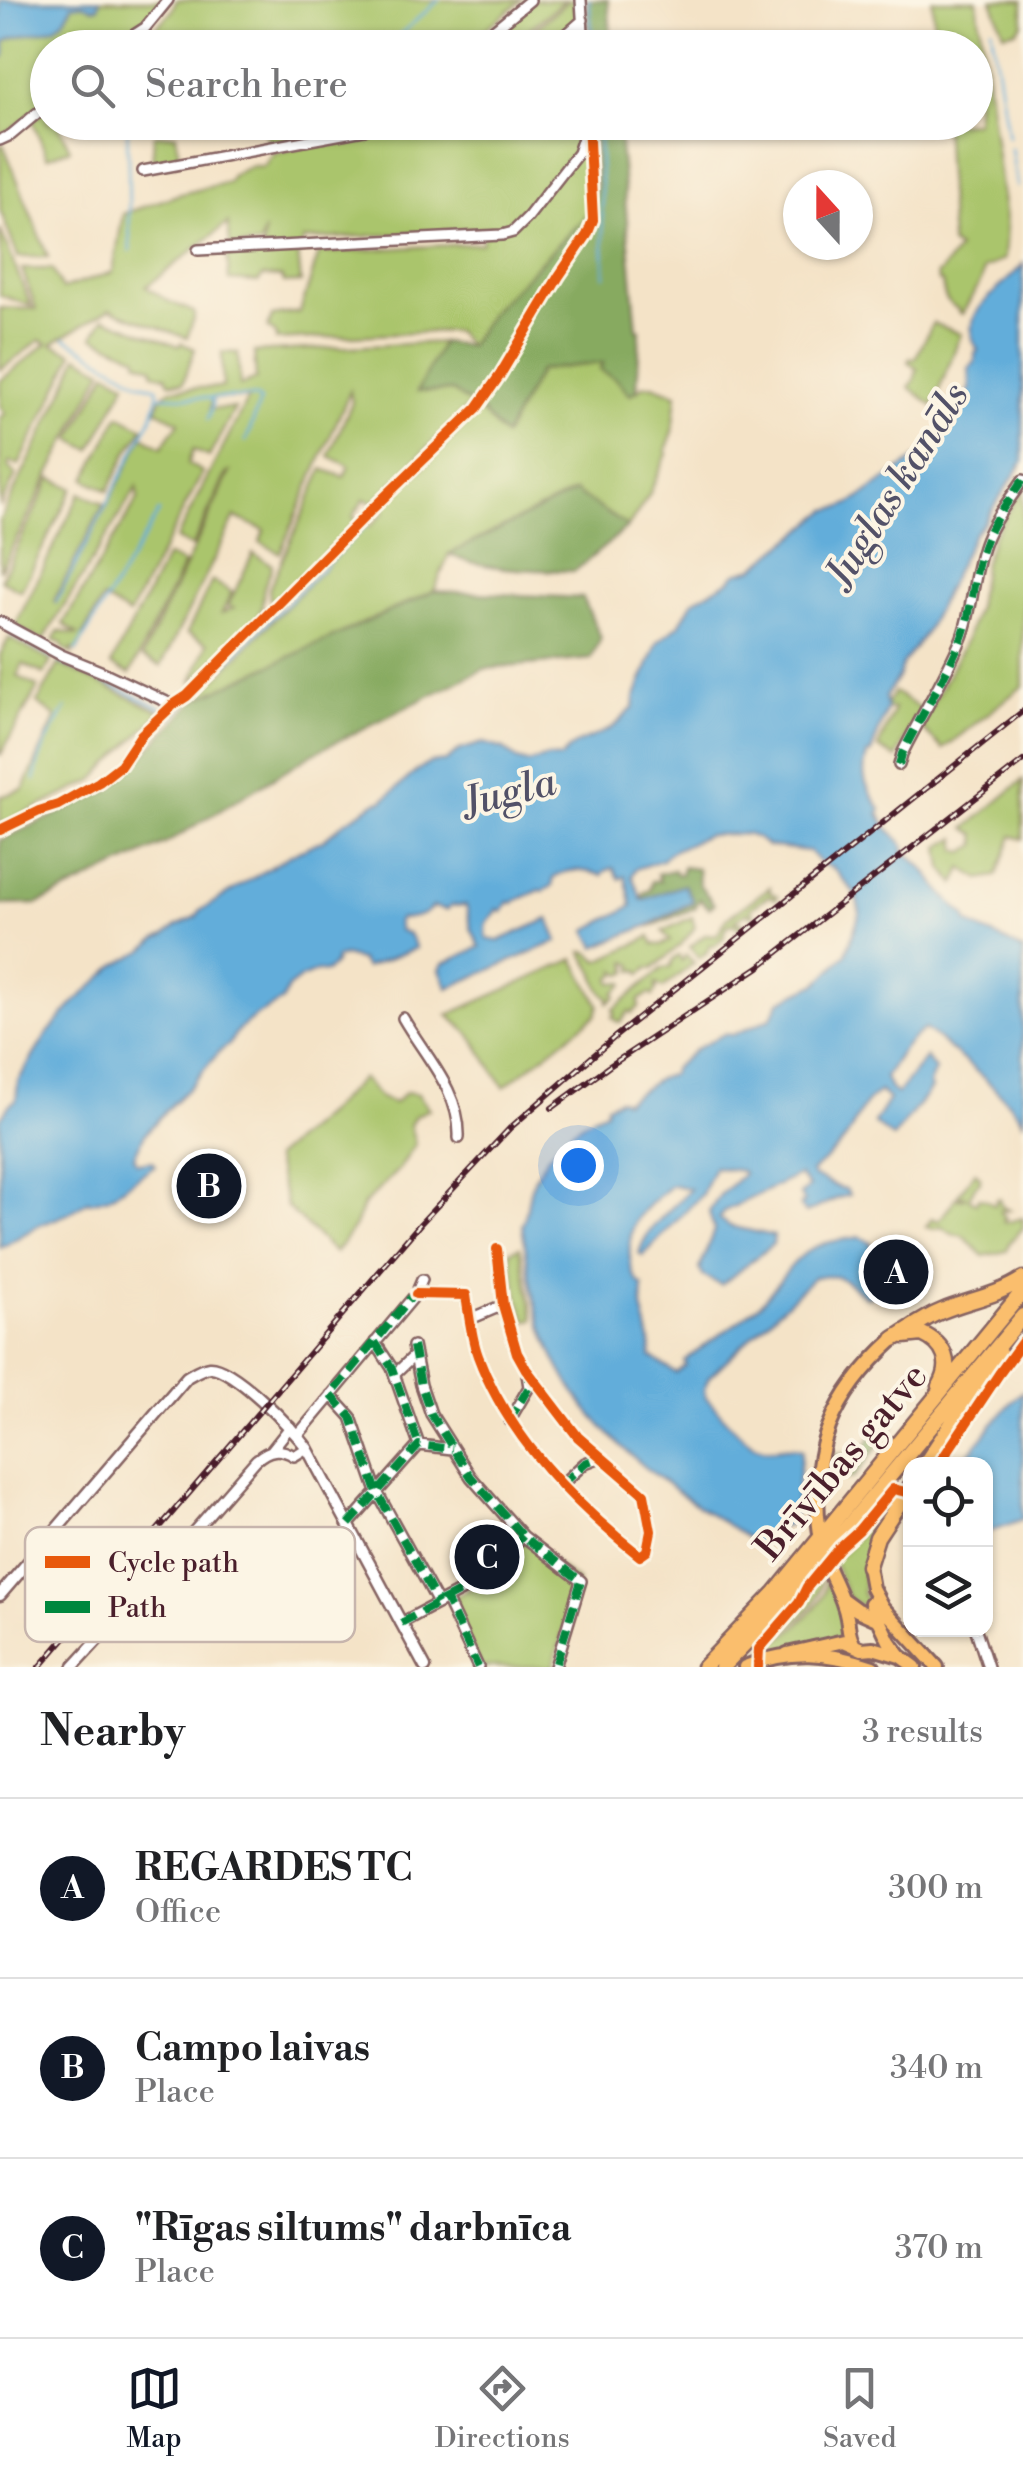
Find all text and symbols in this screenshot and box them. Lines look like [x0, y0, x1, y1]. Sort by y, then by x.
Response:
search box [30, 30, 993, 140]
icon: search [65, 58, 120, 113]
text: Search here [145, 62, 348, 109]
north arrow [783, 170, 873, 260]
water label: Juglas kanāls [813, 374, 981, 600]
water label: Jugla [455, 757, 562, 829]
your location [553, 1140, 604, 1191]
pin: B [176, 1148, 242, 1224]
pin: A [864, 1234, 928, 1310]
street label: Brīvības gatve [745, 1354, 938, 1571]
map controls [903, 1457, 993, 1637]
button: locate [903, 1457, 993, 1547]
pin: C [454, 1520, 520, 1594]
legend [25, 1527, 355, 1642]
text: Cycle path [108, 1546, 239, 1581]
button: layers [903, 1547, 993, 1637]
text: Path [108, 1591, 167, 1626]
text: Nearby [40, 1706, 185, 1759]
text: 3 results [862, 1712, 983, 1752]
text: REGARDES TC [135, 1845, 412, 1892]
text: A [61, 1868, 84, 1908]
text: 300 m [888, 1868, 983, 1908]
text: Office [135, 1892, 221, 1932]
text: Campo laivas [135, 2025, 370, 2072]
text: B [60, 2048, 85, 2088]
text: 340 m [890, 2048, 983, 2088]
text: Place [135, 2072, 215, 2112]
text: "Rīgas siltums" darbnīca [135, 2205, 571, 2252]
text: C [61, 2228, 84, 2268]
text: 370 m [895, 2228, 983, 2268]
text: Place [135, 2252, 215, 2292]
tab: Map [127, 2361, 182, 2456]
tab: Directions [435, 2361, 570, 2456]
tab: Saved [823, 2361, 896, 2456]

